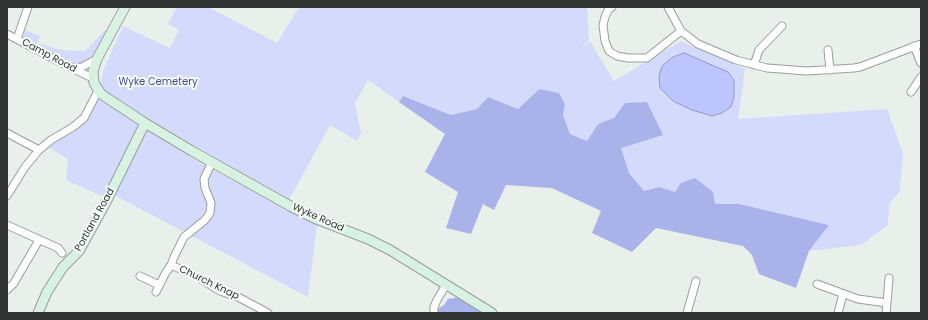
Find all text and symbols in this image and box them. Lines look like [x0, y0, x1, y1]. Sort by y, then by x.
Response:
street label: Camp Road [20, 37, 78, 75]
park label: Wyke Cemetery [118, 76, 198, 88]
street label: Portland Road [73, 186, 117, 254]
street label: Wyke Road [290, 201, 346, 235]
street label: Church Knap [177, 263, 241, 303]

